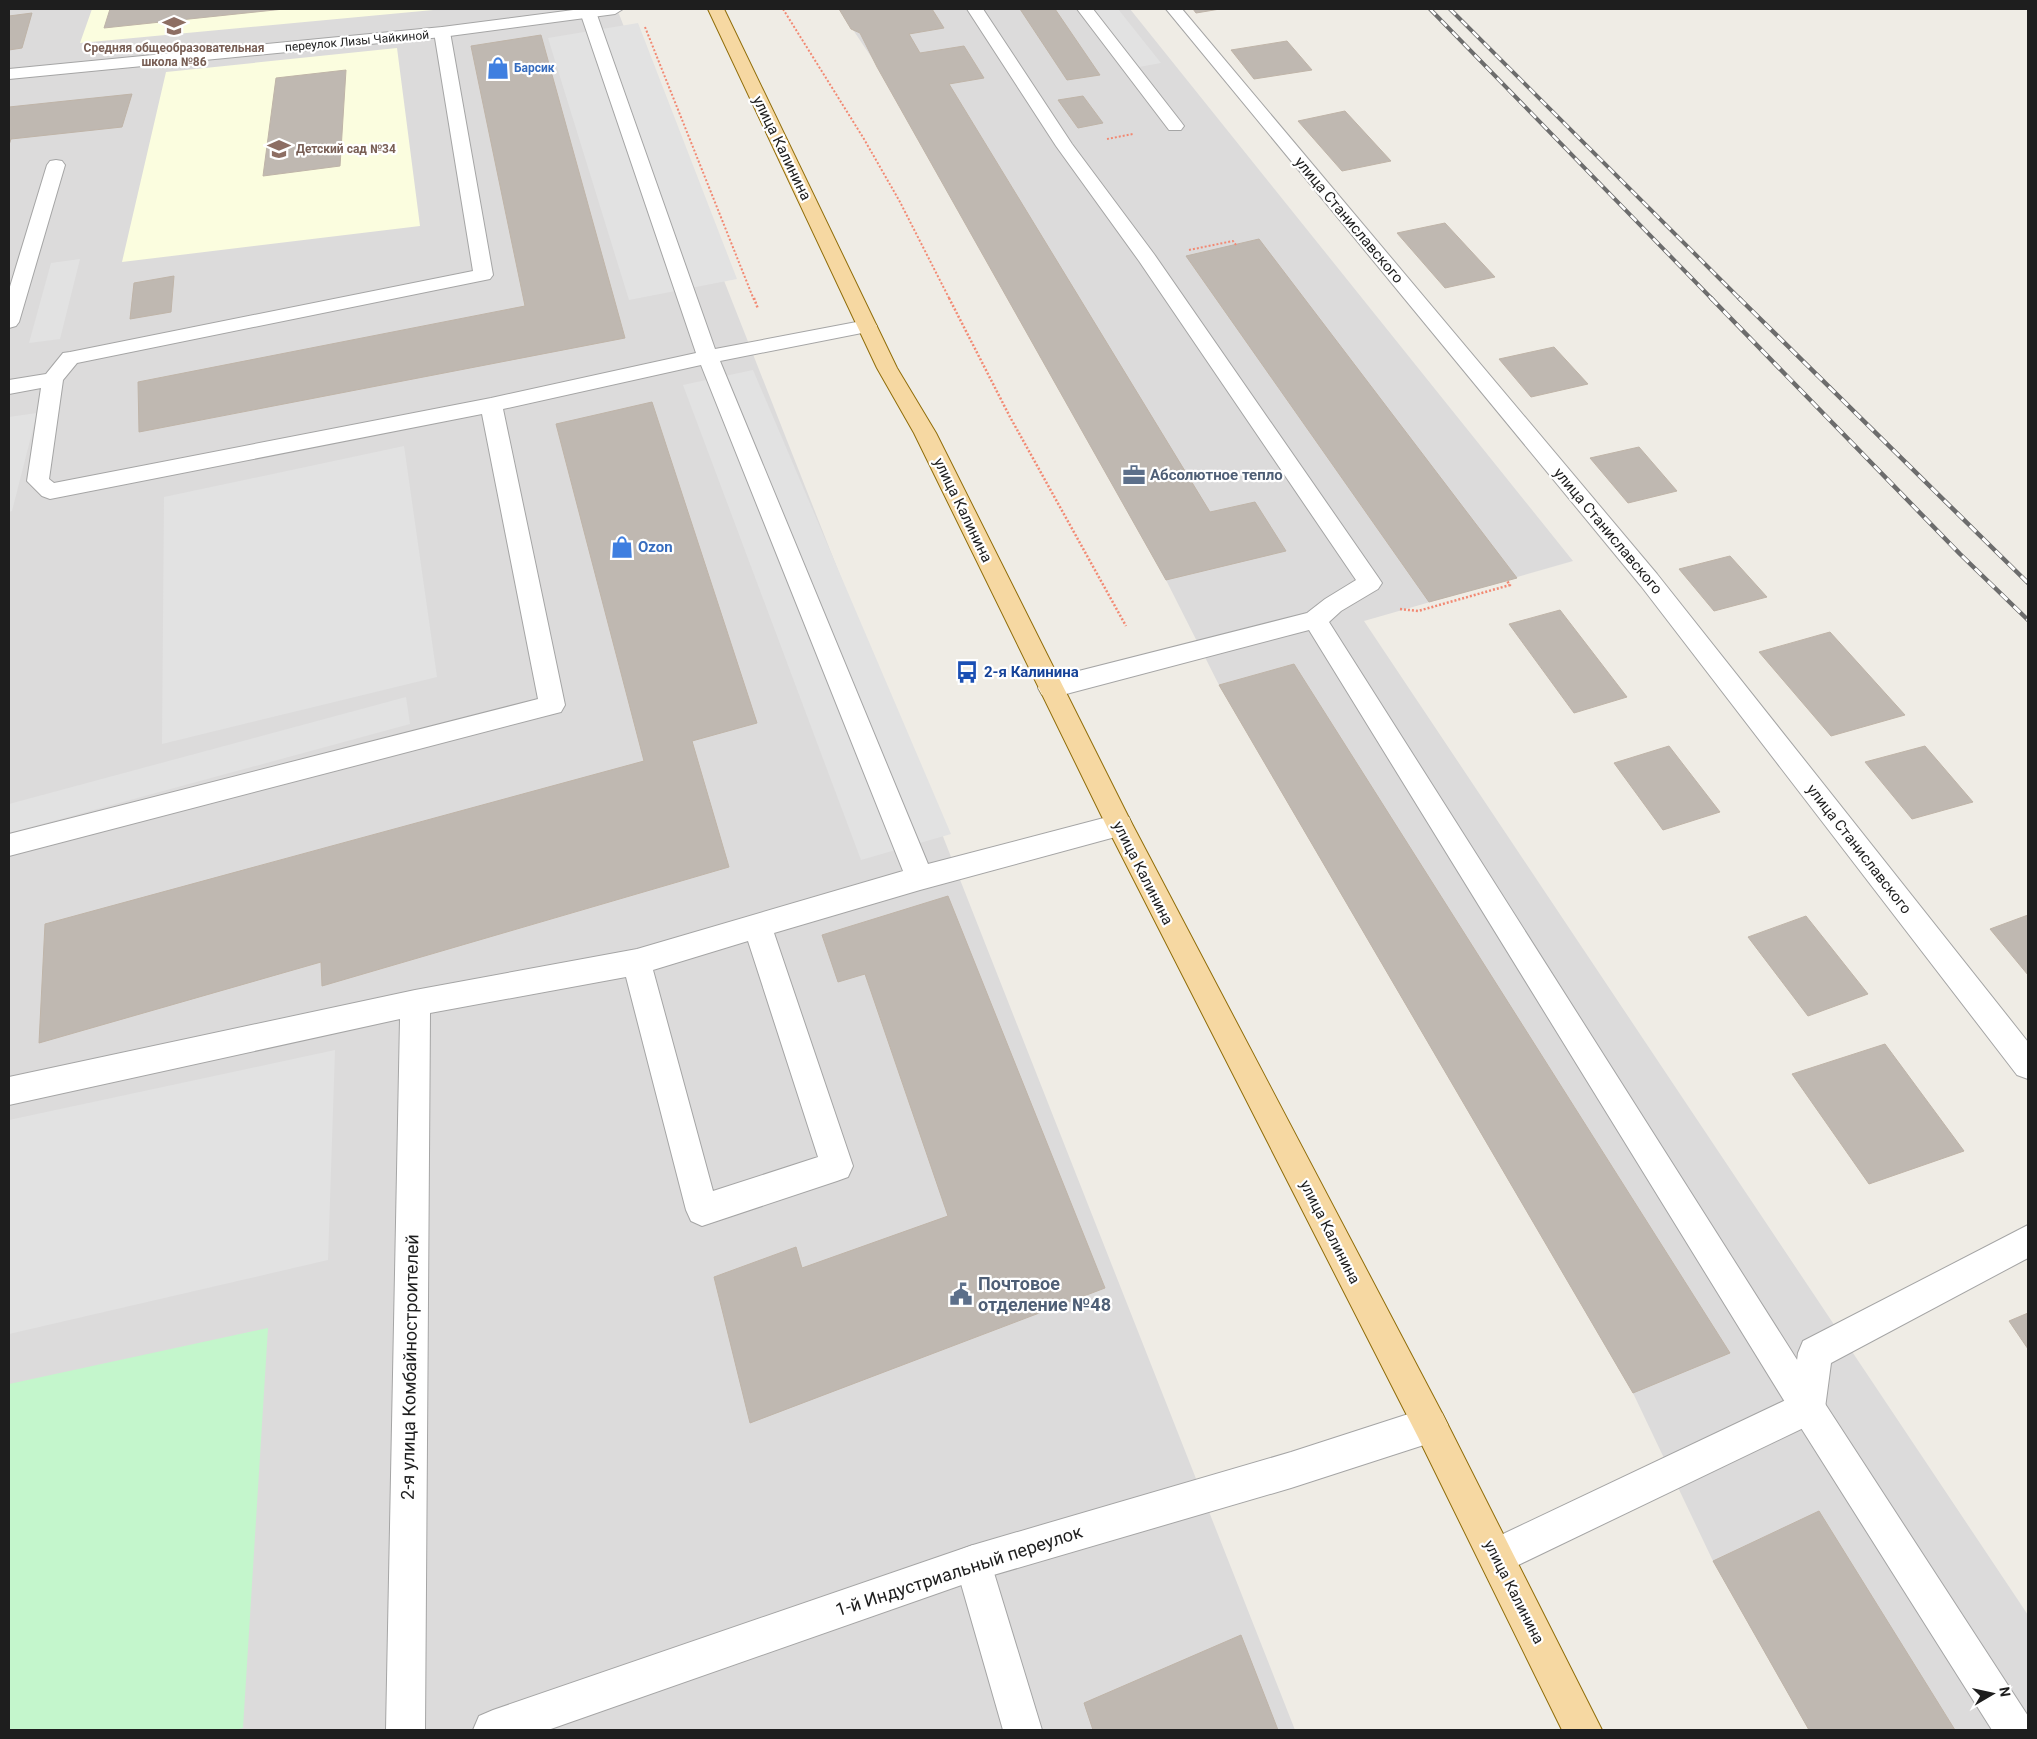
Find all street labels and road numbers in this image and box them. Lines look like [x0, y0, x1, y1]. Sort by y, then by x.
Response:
street label: переулок Лизы Чайкиной [284, 28, 430, 54]
street label: улица Калинина [749, 93, 815, 203]
street label: улица Станиславского [1291, 153, 1407, 287]
street label: улица Калинина [930, 455, 996, 565]
street label: улица Станиславского [1550, 464, 1666, 598]
street label: улица Станиславского [1803, 781, 1915, 917]
street label: улица Калинина [1109, 818, 1177, 928]
street label: улица Калинина [1296, 1177, 1364, 1287]
street label: 2-я улица Комбайностроителей [397, 1234, 422, 1500]
street label: 1-й Индустриальный переулок [833, 1521, 1085, 1620]
street label: улица Калинина [1480, 1537, 1548, 1647]

